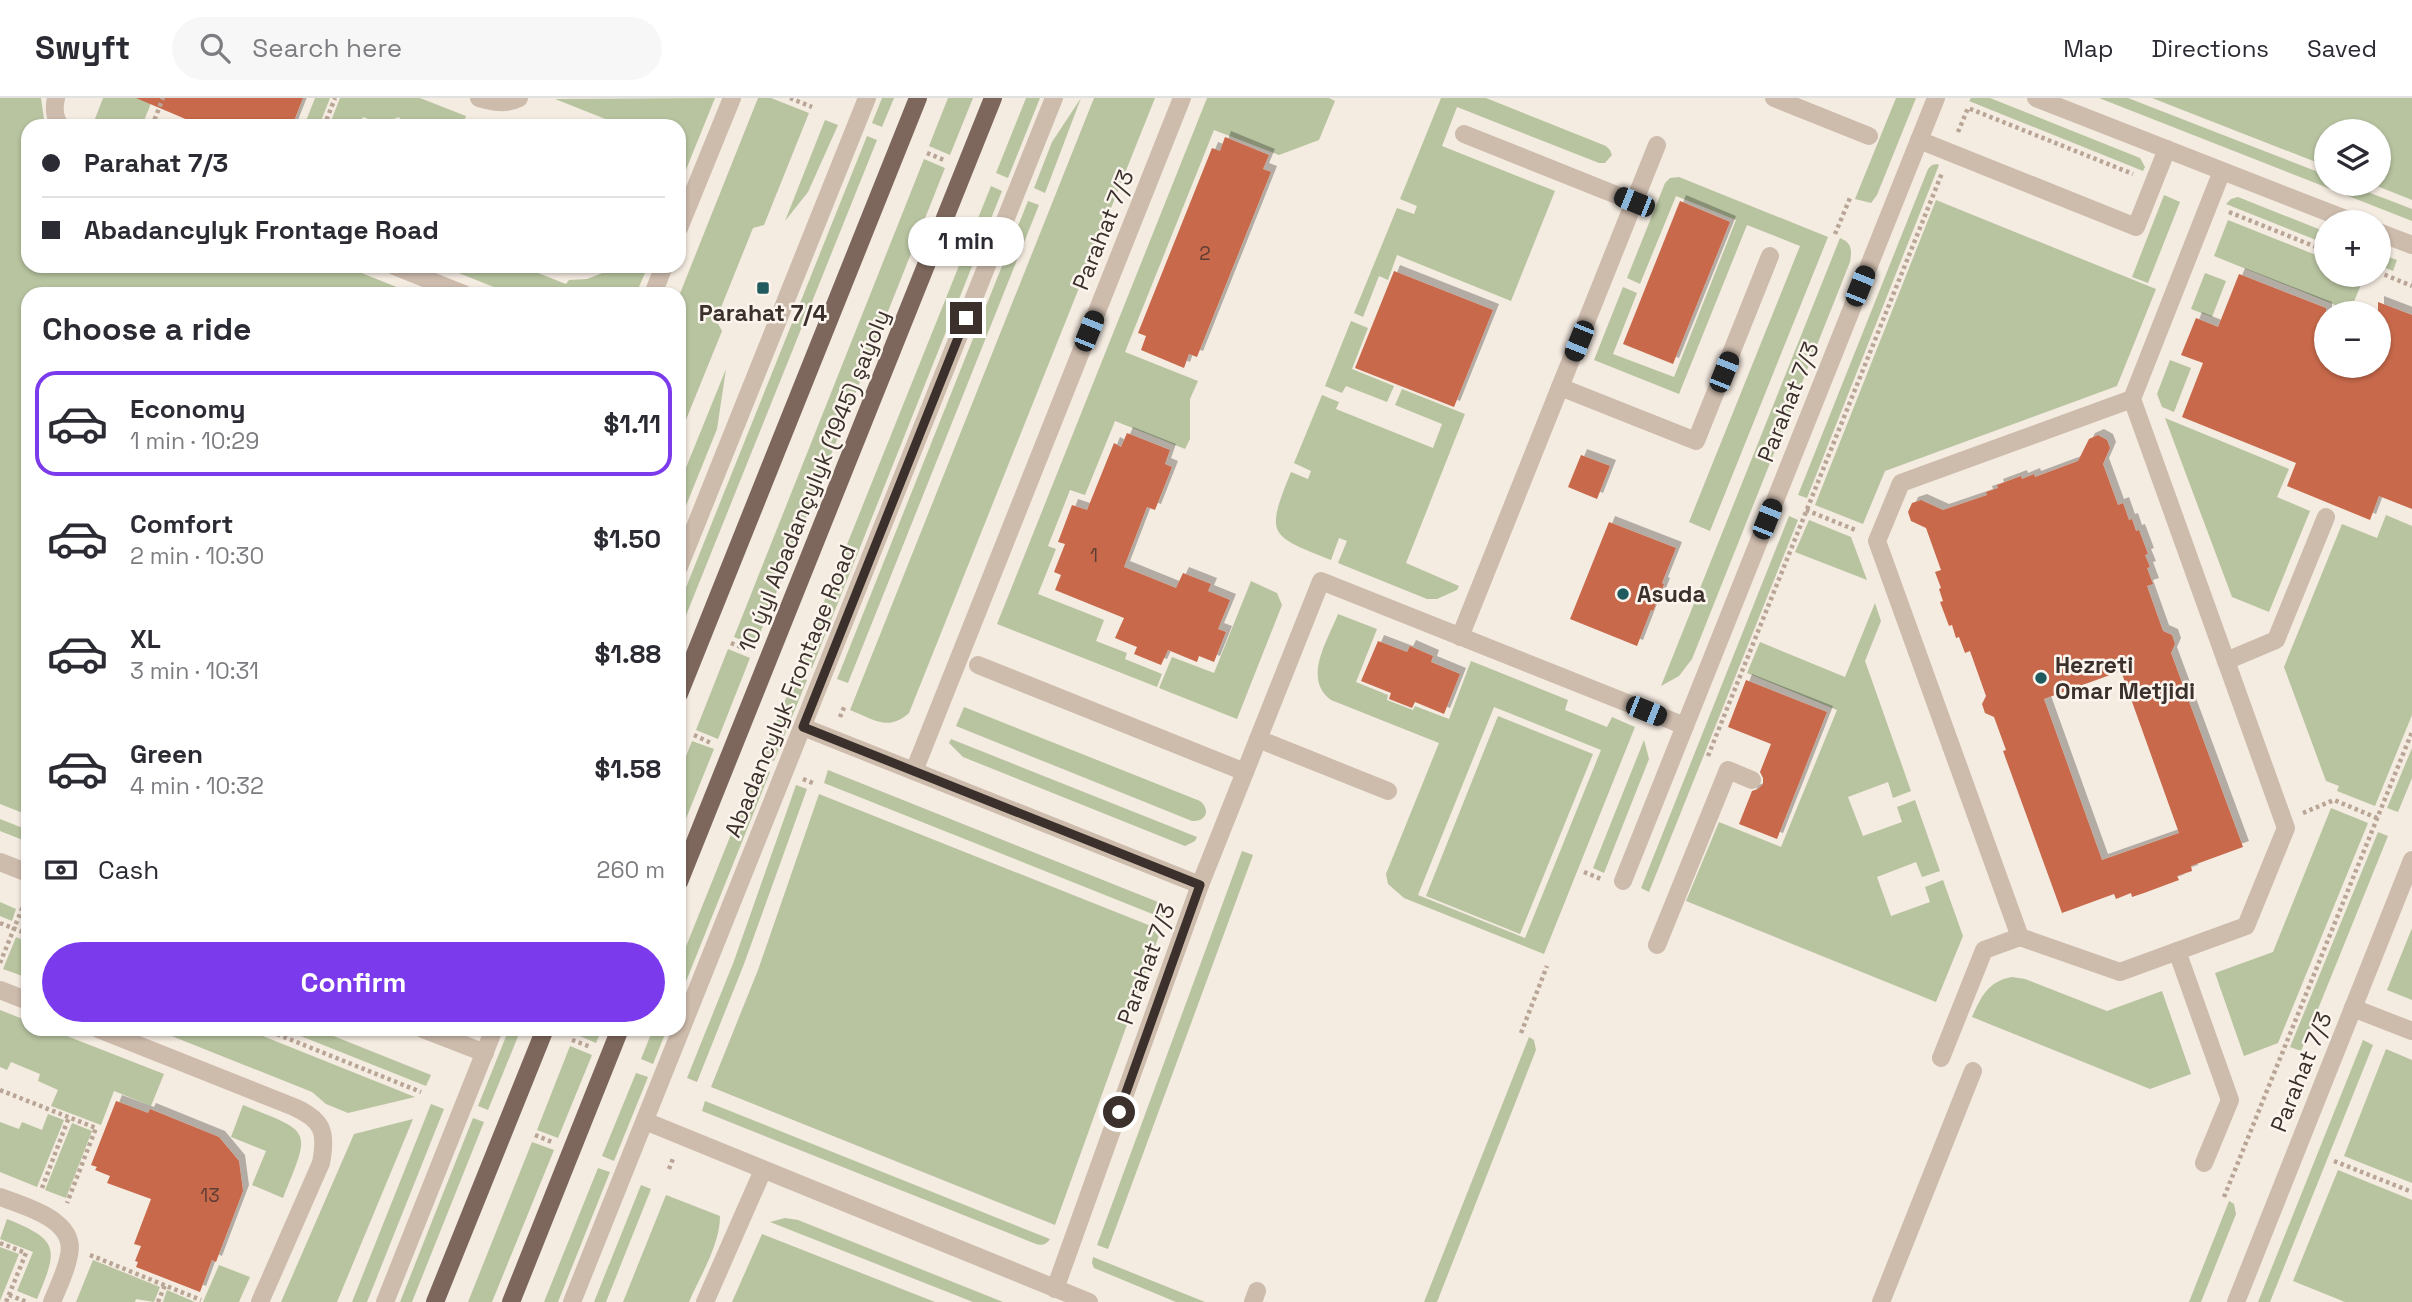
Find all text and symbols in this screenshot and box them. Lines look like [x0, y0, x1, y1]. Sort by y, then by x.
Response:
search box [172, 17, 662, 80]
text: Swyft [35, 27, 130, 69]
icon: search [196, 29, 234, 67]
text: Search here [252, 31, 402, 65]
text: Map [2063, 33, 2113, 64]
text: Directions [2151, 33, 2269, 64]
text: Saved [2307, 33, 2377, 64]
map controls [2314, 119, 2391, 378]
button: layers [2314, 119, 2391, 196]
text: Parahat 7/3 [84, 146, 228, 180]
street label: Parahat 7/3 [1065, 166, 1141, 294]
car [1611, 184, 1658, 220]
button: + [2314, 210, 2391, 287]
text: Abadancylyk Frontage Road [84, 213, 439, 247]
callout: 1 min [908, 216, 1024, 266]
text: 1 min [938, 226, 994, 256]
house number: 2 [1199, 241, 1211, 266]
car [1843, 263, 1878, 309]
marker: Parahat 7/4 [755, 280, 771, 296]
place label: Parahat 7/4 [699, 298, 828, 328]
button: − [2314, 301, 2391, 378]
route end [950, 302, 982, 334]
street label: 10 ýyl Abadançylyk (1945) şaýoly [731, 305, 897, 657]
car [1072, 308, 1107, 354]
text: Choose a ride [42, 309, 252, 349]
car [1562, 318, 1597, 364]
street label: Parahat 7/3 [1750, 338, 1826, 466]
car [1707, 349, 1742, 395]
icon: car [46, 392, 109, 455]
text: Economy [130, 392, 246, 426]
text: $1.11 [604, 407, 661, 441]
text: 1 min · 10:29 [130, 426, 259, 456]
car [1750, 496, 1785, 542]
icon: car [46, 507, 109, 570]
text: Comfort [130, 507, 233, 541]
text: $1.50 [593, 522, 661, 556]
street label: Abadancylyk Frontage Road [717, 540, 863, 842]
text: 2 min · 10:30 [130, 541, 264, 571]
house number: 1 [1090, 543, 1098, 568]
place label: Asuda [1637, 579, 1706, 609]
marker: Asuda [1615, 586, 1631, 602]
icon: car [46, 622, 109, 685]
text: XL [130, 622, 161, 656]
text: $1.88 [595, 637, 661, 671]
place label: Hezreti Omar Metjidi [2055, 650, 2195, 706]
text: 3 min · 10:31 [130, 656, 259, 686]
marker: Hezreti Omar Metjidi [2033, 670, 2049, 686]
car [1623, 693, 1670, 729]
icon: car [46, 737, 109, 800]
text: Green [130, 737, 203, 771]
text: $1.58 [595, 752, 661, 786]
text: 4 min · 10:32 [130, 771, 264, 801]
icon: cash [42, 851, 80, 889]
text: Cash [98, 853, 159, 887]
text: 260 m [597, 855, 665, 885]
street label: Parahat 7/3 [1110, 899, 1182, 1029]
button: Confirm [42, 942, 665, 1022]
street label: Parahat 7/3 [2263, 1008, 2339, 1136]
route start [1103, 1096, 1135, 1128]
house number: 13 [200, 1183, 220, 1208]

